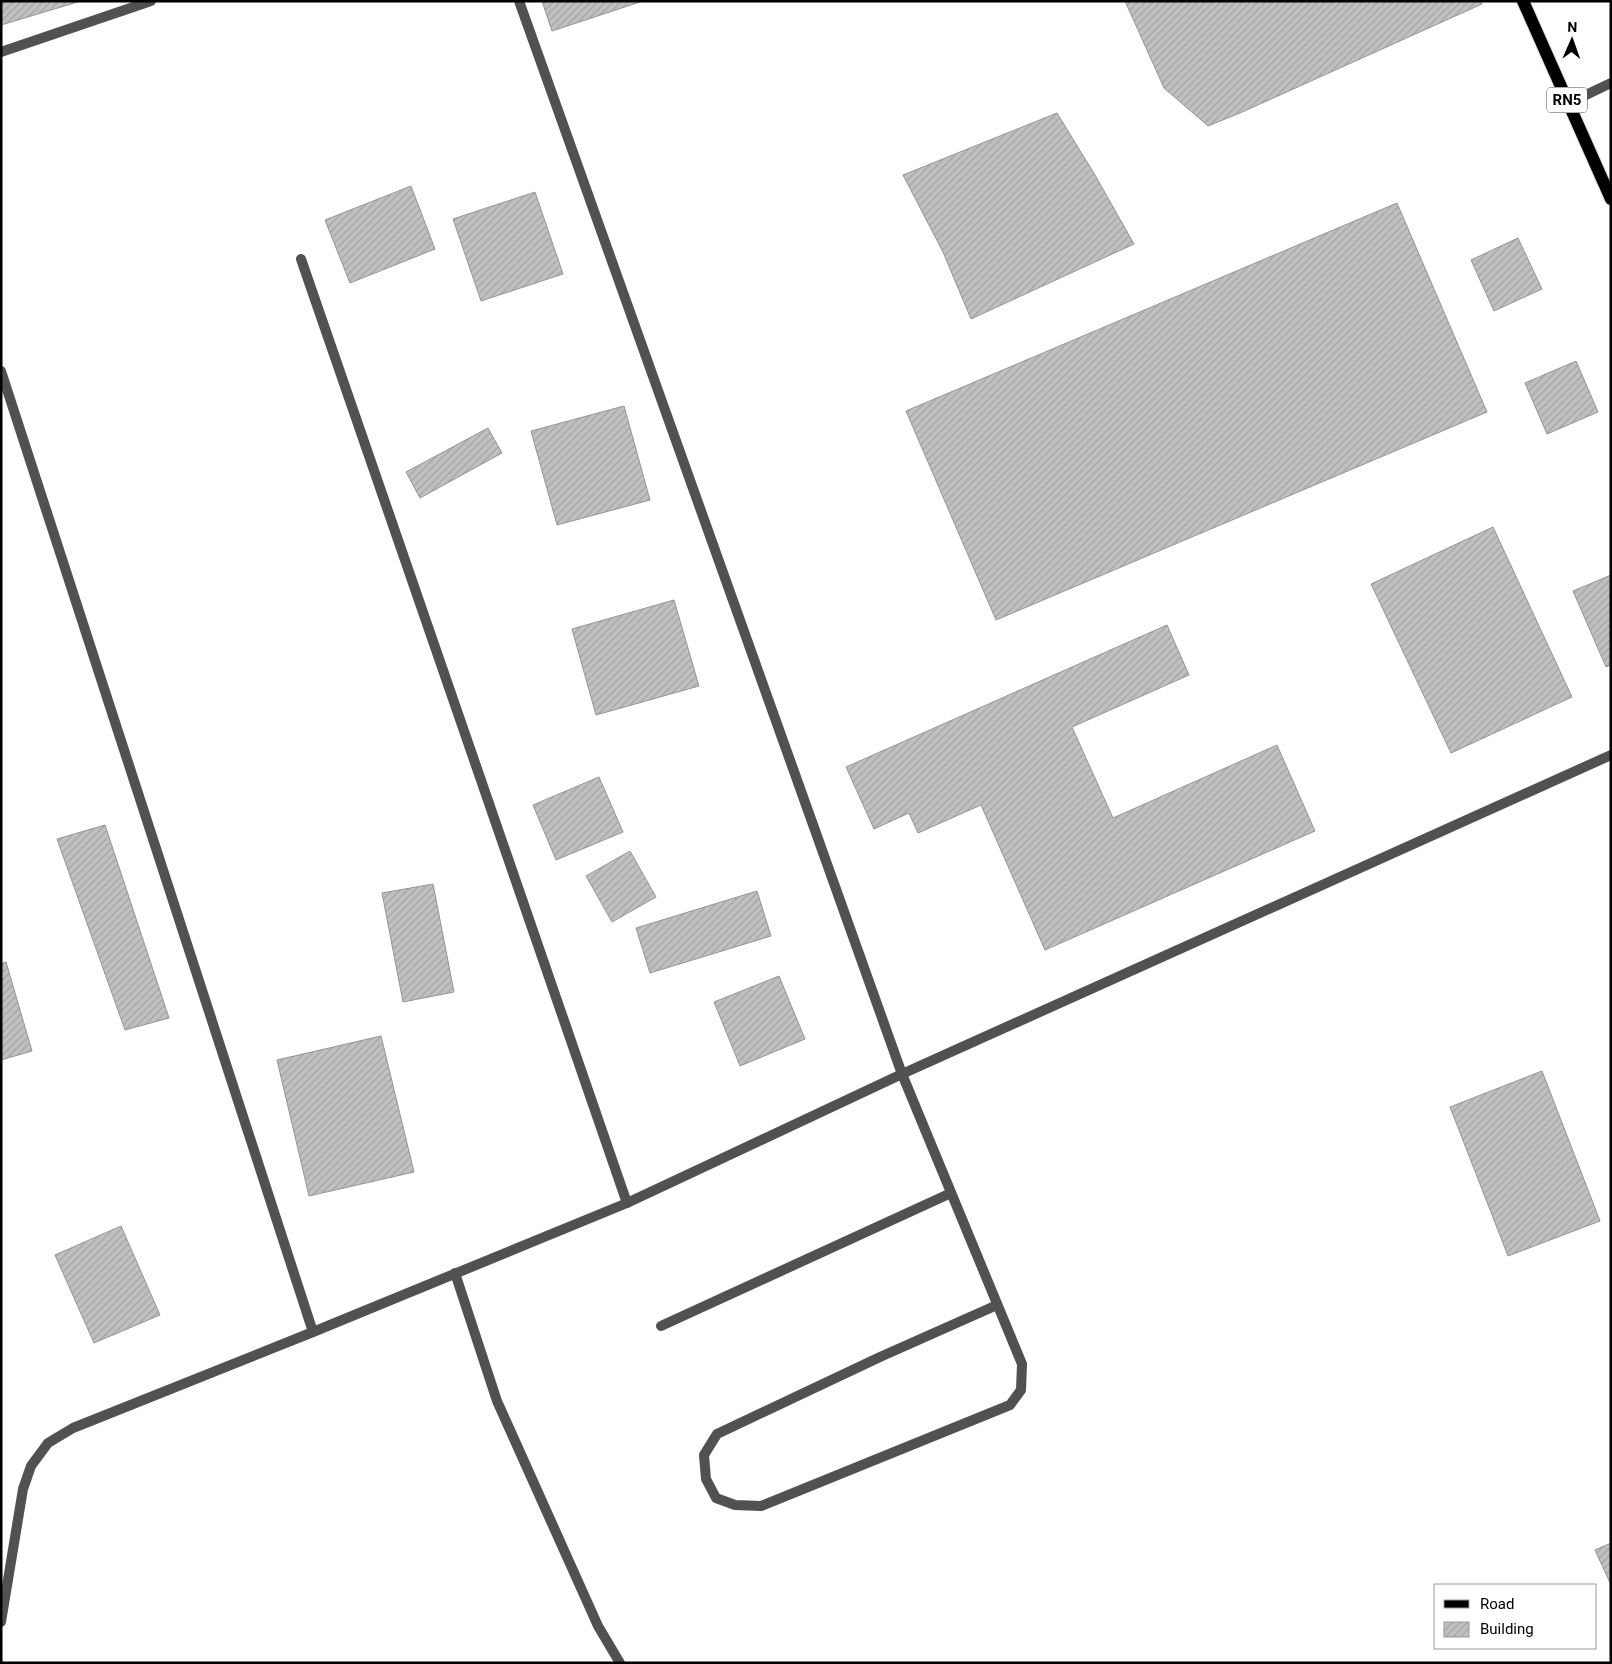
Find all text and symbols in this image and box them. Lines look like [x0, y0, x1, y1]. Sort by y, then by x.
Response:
north arrow [1547, 15, 1597, 65]
text: N [1567, 19, 1578, 35]
road number: RN5 [1547, 88, 1587, 112]
legend [1434, 1584, 1597, 1649]
text: Road [1480, 1595, 1514, 1613]
text: Building [1480, 1620, 1534, 1638]

